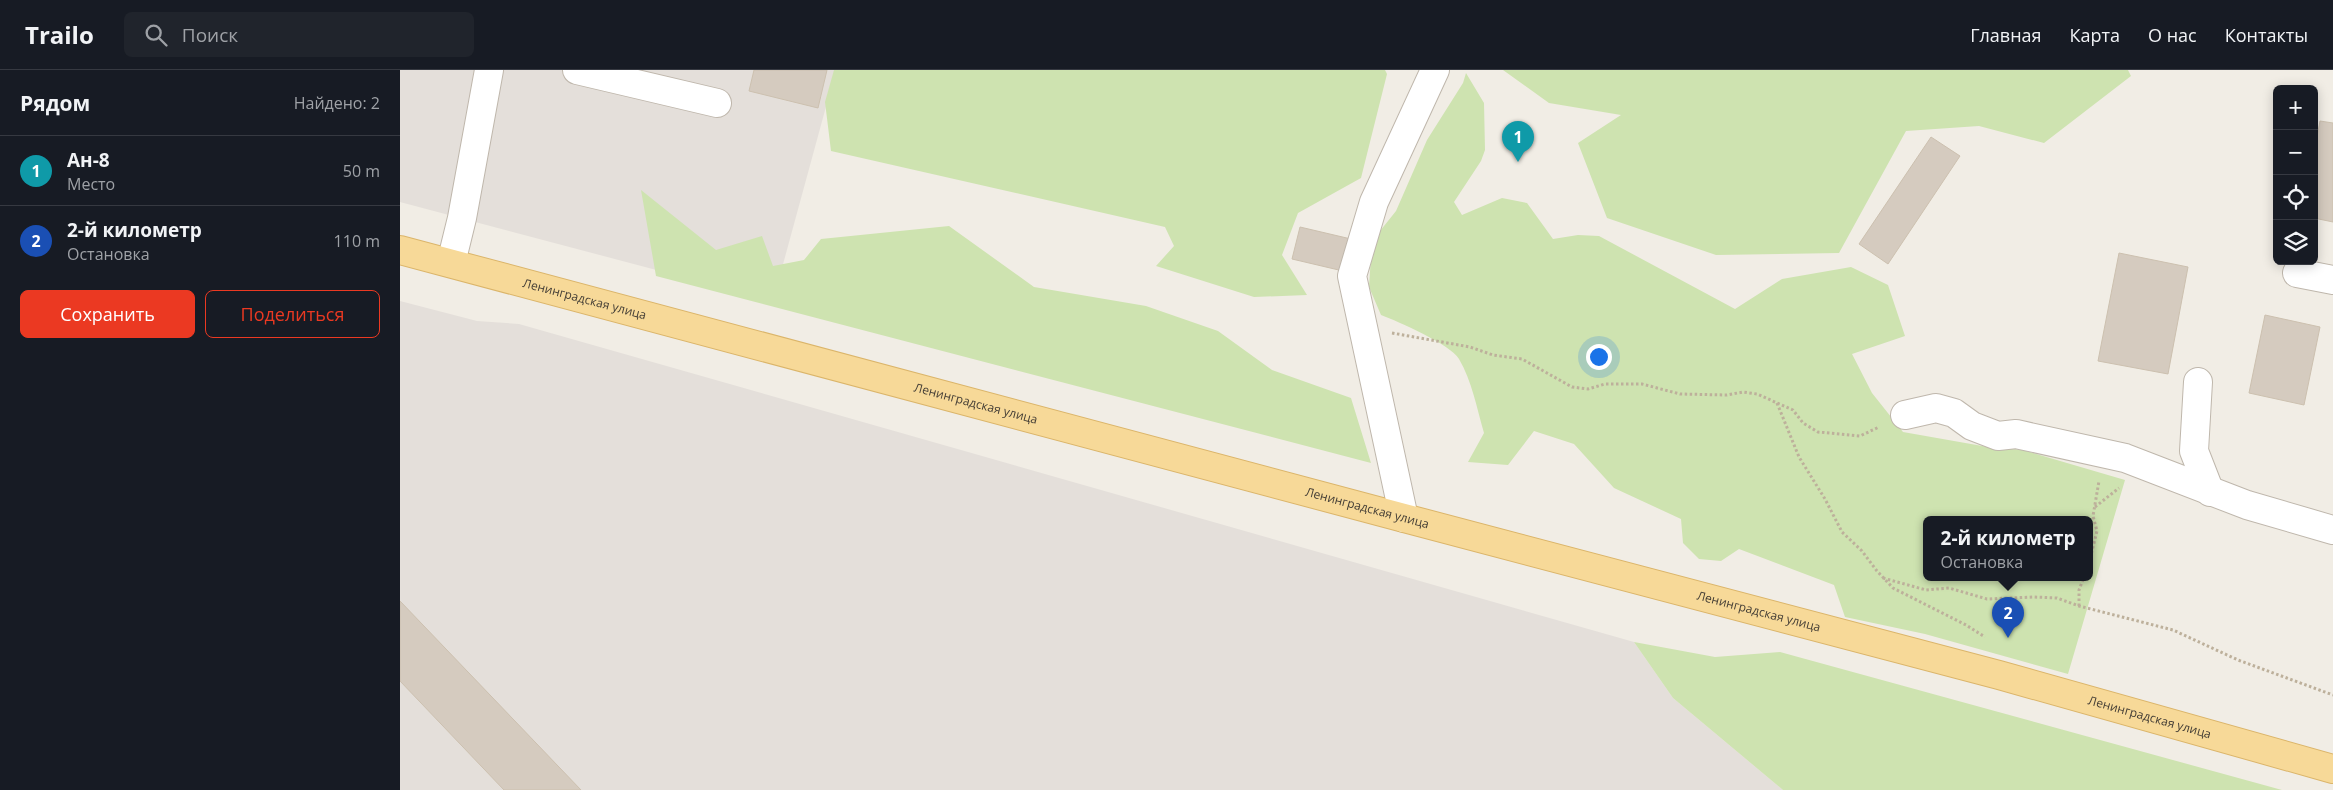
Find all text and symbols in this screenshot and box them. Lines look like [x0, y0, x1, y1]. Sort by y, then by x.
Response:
search box [124, 12, 474, 57]
text: Trailo [25, 18, 94, 51]
icon: search [142, 21, 170, 49]
text: Поиск [182, 22, 238, 48]
text: Главная [1970, 23, 2042, 47]
text: Карта [2070, 23, 2120, 47]
text: О нас [2148, 23, 2197, 47]
text: Контакты [2225, 23, 2308, 47]
map controls [2273, 85, 2318, 265]
button: + [2273, 85, 2318, 130]
text: Рядом [20, 89, 90, 117]
text: Найдено: 2 [294, 92, 380, 114]
pin: 1 [1502, 121, 1534, 162]
button: − [2273, 130, 2318, 175]
text: Ан-8 [67, 147, 110, 173]
text: 1 [31, 160, 41, 182]
text: 50 m [343, 160, 380, 182]
text: Место [67, 173, 115, 195]
button: locate [2273, 175, 2318, 220]
text: 2-й километр [67, 217, 202, 243]
button: layers [2273, 220, 2318, 265]
text: 2 [31, 230, 41, 252]
text: 110 m [334, 230, 380, 252]
text: Остановка [67, 243, 150, 265]
street label: Ленинградская улица [521, 274, 648, 323]
button: Сохранить [20, 290, 195, 338]
button: Поделиться [205, 290, 380, 338]
your location [1586, 344, 1612, 370]
street label: Ленинградская улица [912, 379, 1040, 428]
street label: Ленинградская улица [1304, 483, 1431, 532]
popup [1923, 516, 2093, 581]
text: 2-й километр [1941, 525, 2075, 551]
text: Остановка [1941, 551, 2023, 573]
street label: Ленинградская улица [1695, 587, 1823, 636]
pin: 2 [1992, 597, 2024, 638]
street label: Ленинградская улица [2086, 691, 2213, 742]

